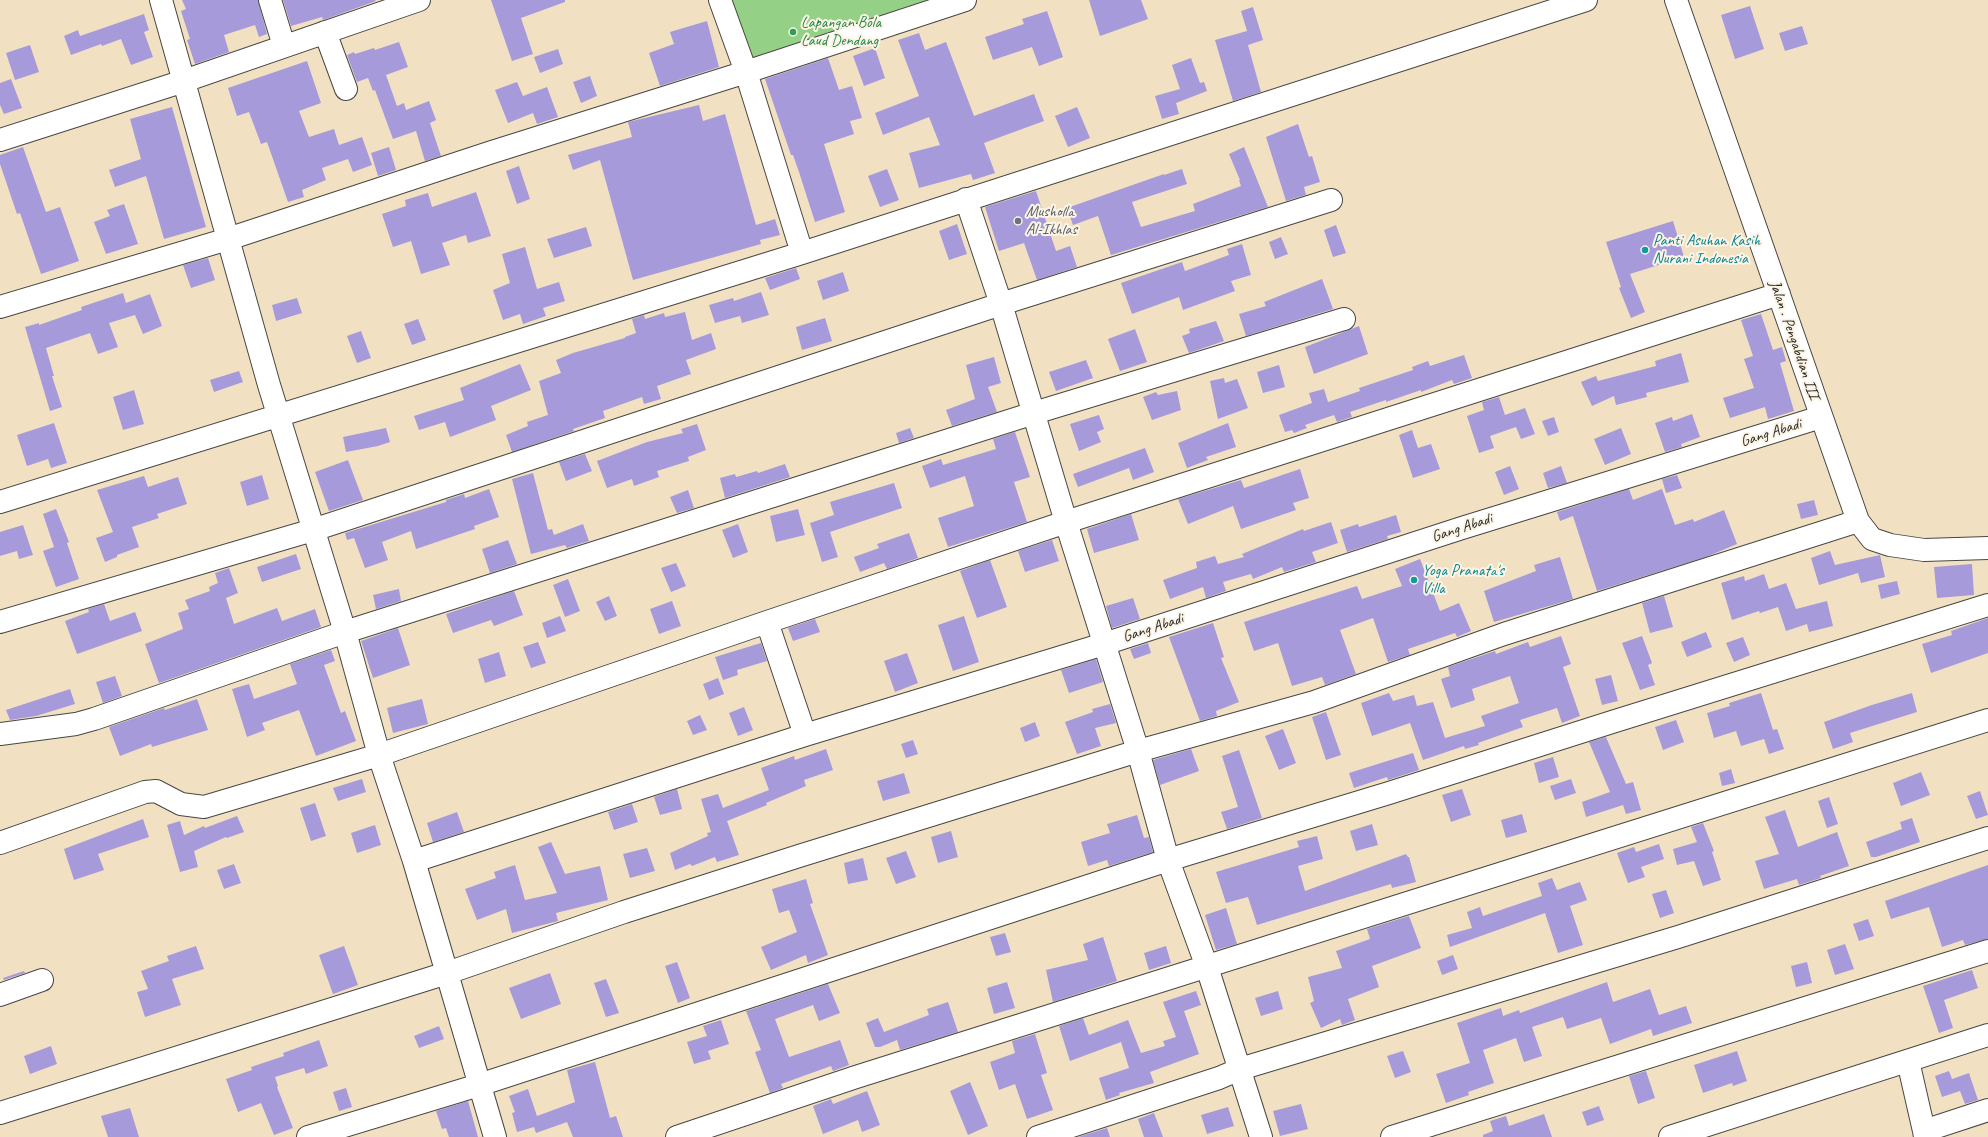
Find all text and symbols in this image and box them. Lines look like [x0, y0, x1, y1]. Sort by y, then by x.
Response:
place label: Lapangan Bola Laud Dendang [801, 13, 881, 51]
marker: Lapangan Bola Laud Dendang [788, 27, 798, 37]
place label: Musholla Al-Ikhlas [1026, 202, 1077, 240]
marker: Musholla Al-Ikhlas [1013, 216, 1023, 226]
place label: Panti Asuhan Kasih Nurani Indonesia [1653, 231, 1760, 269]
marker: Panti Asuhan Kasih Nurani Indonesia [1640, 245, 1650, 255]
street label: Jalan . Pengabdian III [1765, 278, 1823, 402]
street label: Gang Abadi [1738, 415, 1804, 451]
street label: Gang Abadi [1429, 509, 1495, 547]
place label: Yoga Pranata's Villa [1422, 561, 1504, 599]
marker: Yoga Pranata's Villa [1409, 575, 1419, 585]
street label: Gang Abadi [1120, 609, 1186, 647]

